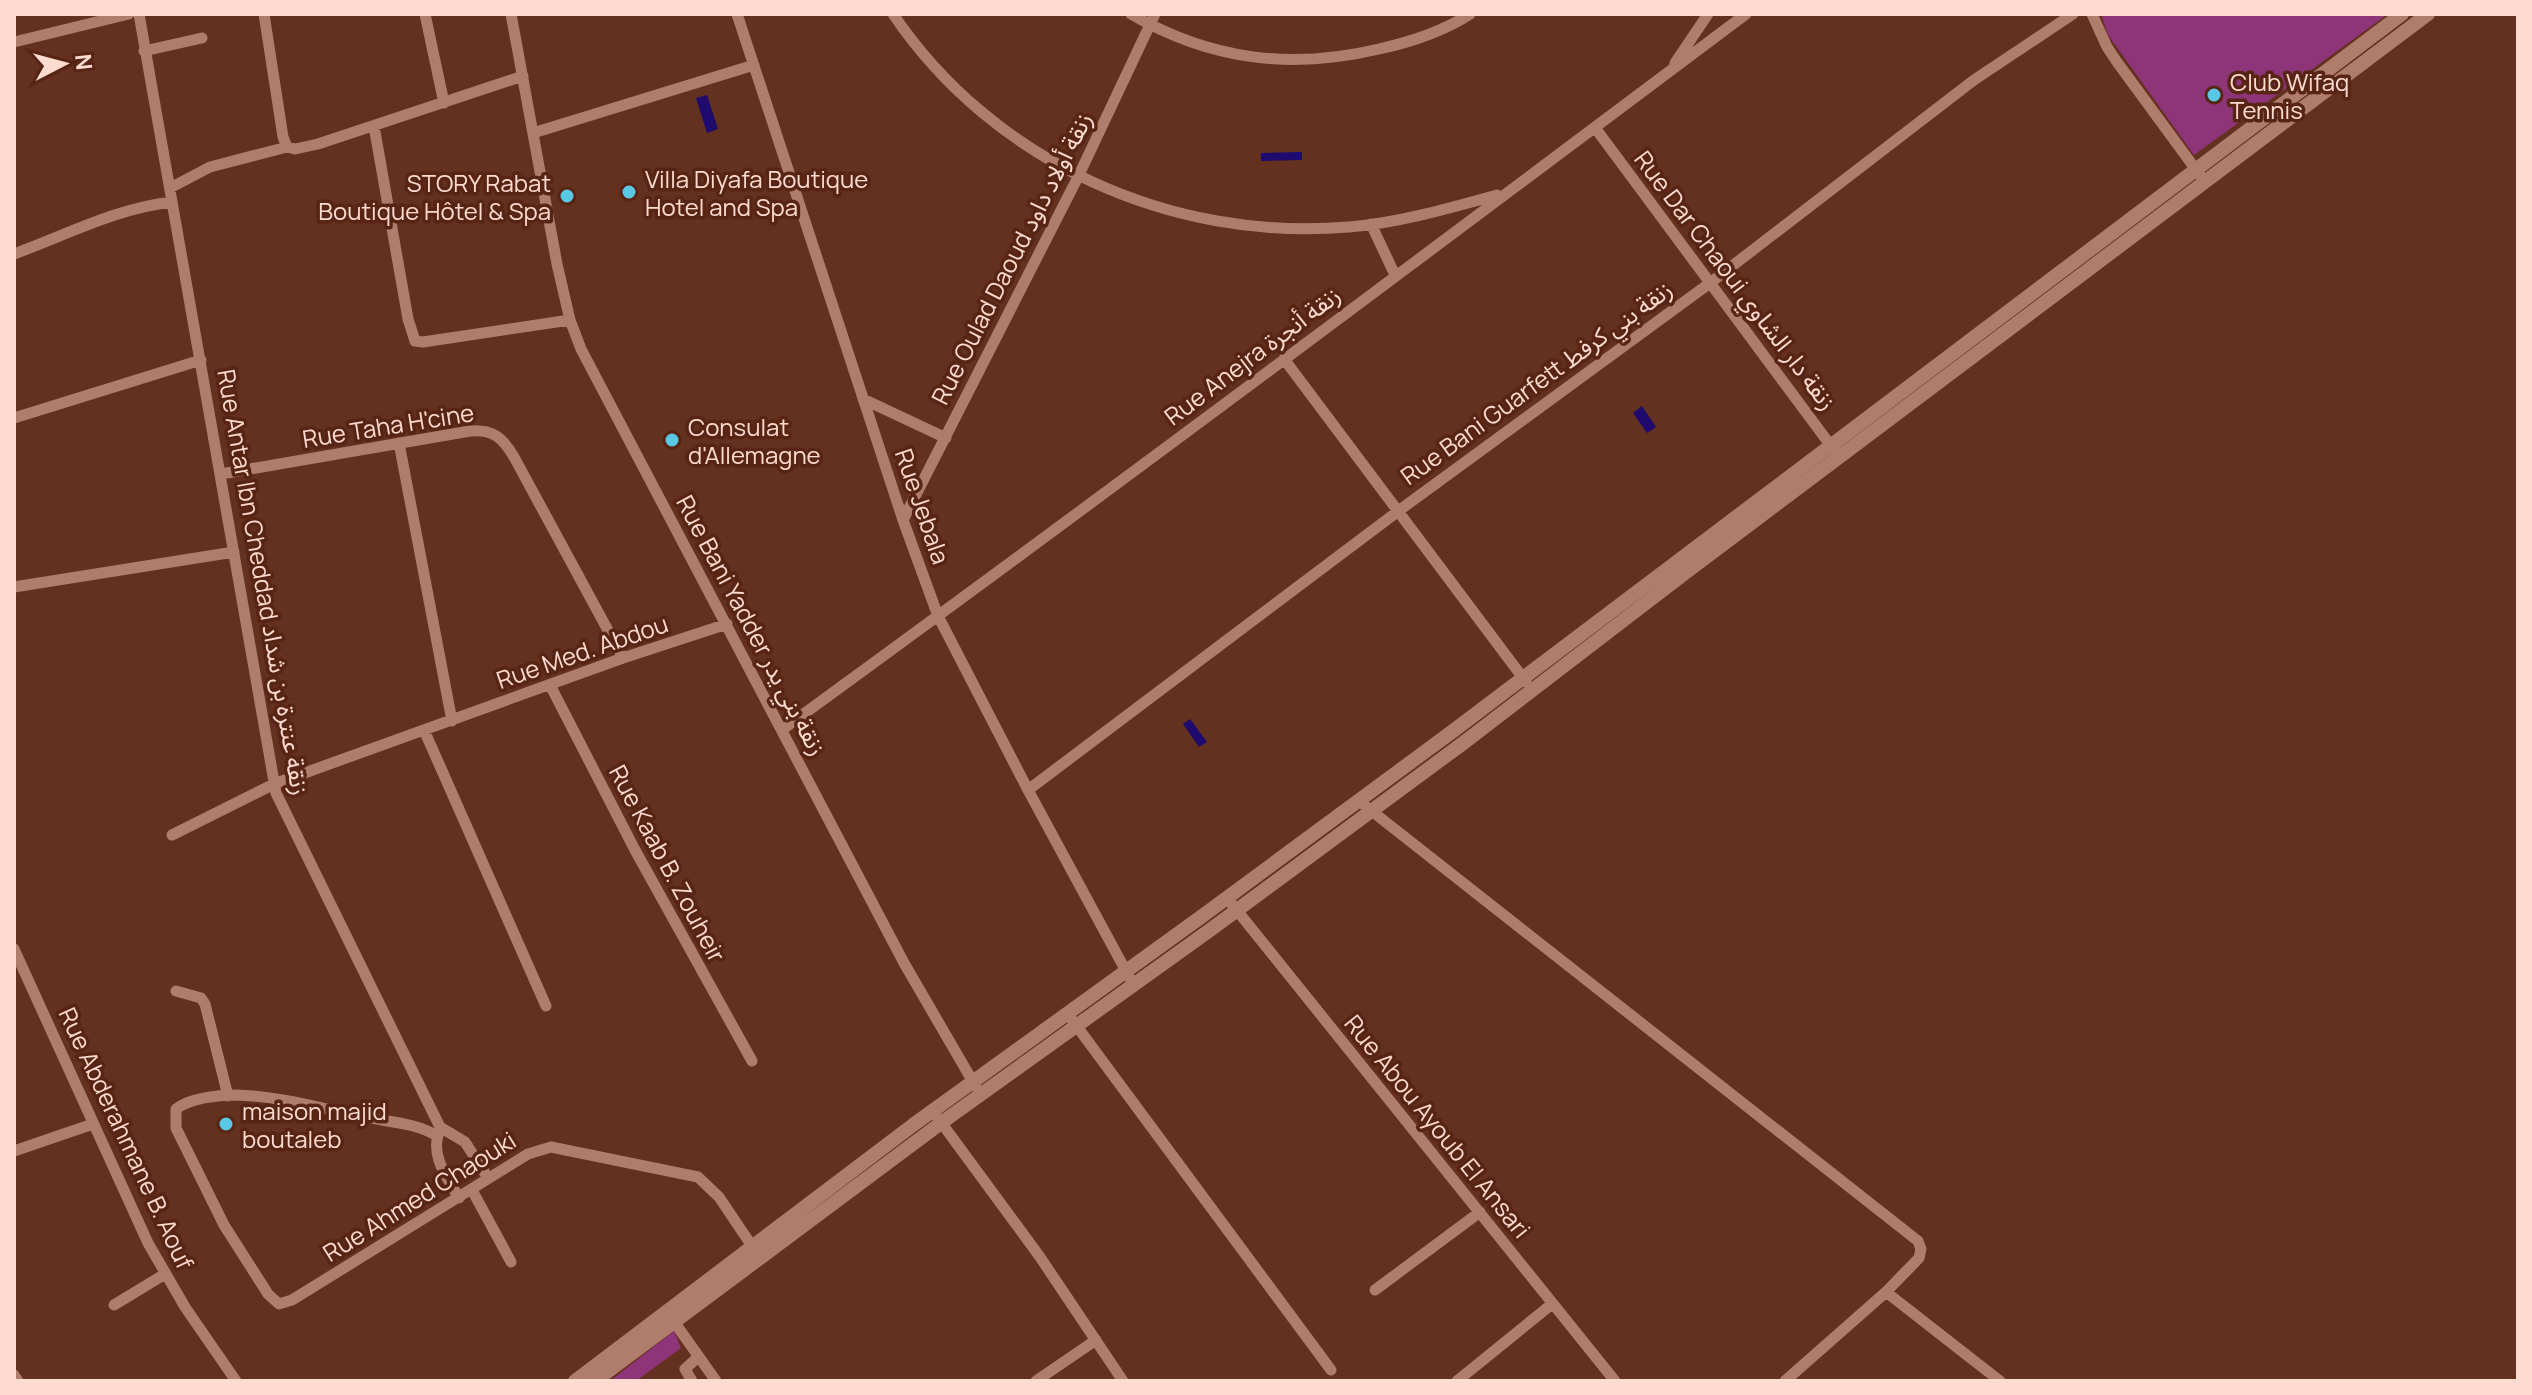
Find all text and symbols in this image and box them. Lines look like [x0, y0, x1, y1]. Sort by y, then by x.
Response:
north arrow [24, 24, 104, 104]
text: N [68, 52, 100, 71]
place label: Club Wifaq Tennis [2230, 65, 2349, 126]
marker: Club Wifaq Tennis [2205, 86, 2223, 104]
street label: Rue Oulad Daoud زنقة أولاد داود [923, 106, 1099, 410]
street label: Rue Dar Chaoui زنقة دار الشاوي [1625, 144, 1844, 419]
place label: Villa Diyafa Boutique Hotel and Spa [645, 162, 868, 223]
place label: STORY Rabat Boutique Hôtel & Spa [318, 166, 551, 227]
marker: Villa Diyafa Boutique Hotel and Spa [620, 183, 638, 201]
marker: STORY Rabat Boutique Hôtel & Spa [558, 187, 576, 205]
street label: Rue Bani Guarfett زنقة بني كرفط [1394, 272, 1681, 495]
street label: Rue Anejra زنقة أنجرة [1157, 278, 1347, 432]
street label: Rue Antar Ibn Cheddad زنقة عنترة بن شداد [210, 366, 318, 798]
street label: Rue Taha H'cine [300, 395, 476, 455]
place label: Consulat d'Allemagne [688, 410, 821, 471]
marker: Consulat d'Allemagne [663, 431, 681, 449]
street label: Rue Jebala [888, 444, 958, 568]
street label: Rue Bani Yadder زنقة بني يدر [666, 489, 835, 763]
street label: Rue Med. Abdou [492, 606, 672, 696]
street label: Rue Kaab B. Zouheir [602, 759, 734, 968]
street label: Rue Abderahmane B. Aouf [52, 1002, 202, 1275]
street label: Rue Abou Ayoub El Ansari [1338, 1007, 1538, 1245]
place label: maison majid boutaleb [242, 1094, 387, 1155]
marker: maison majid boutaleb [217, 1115, 235, 1133]
street label: Rue Ahmed Chaouki [316, 1123, 522, 1269]

